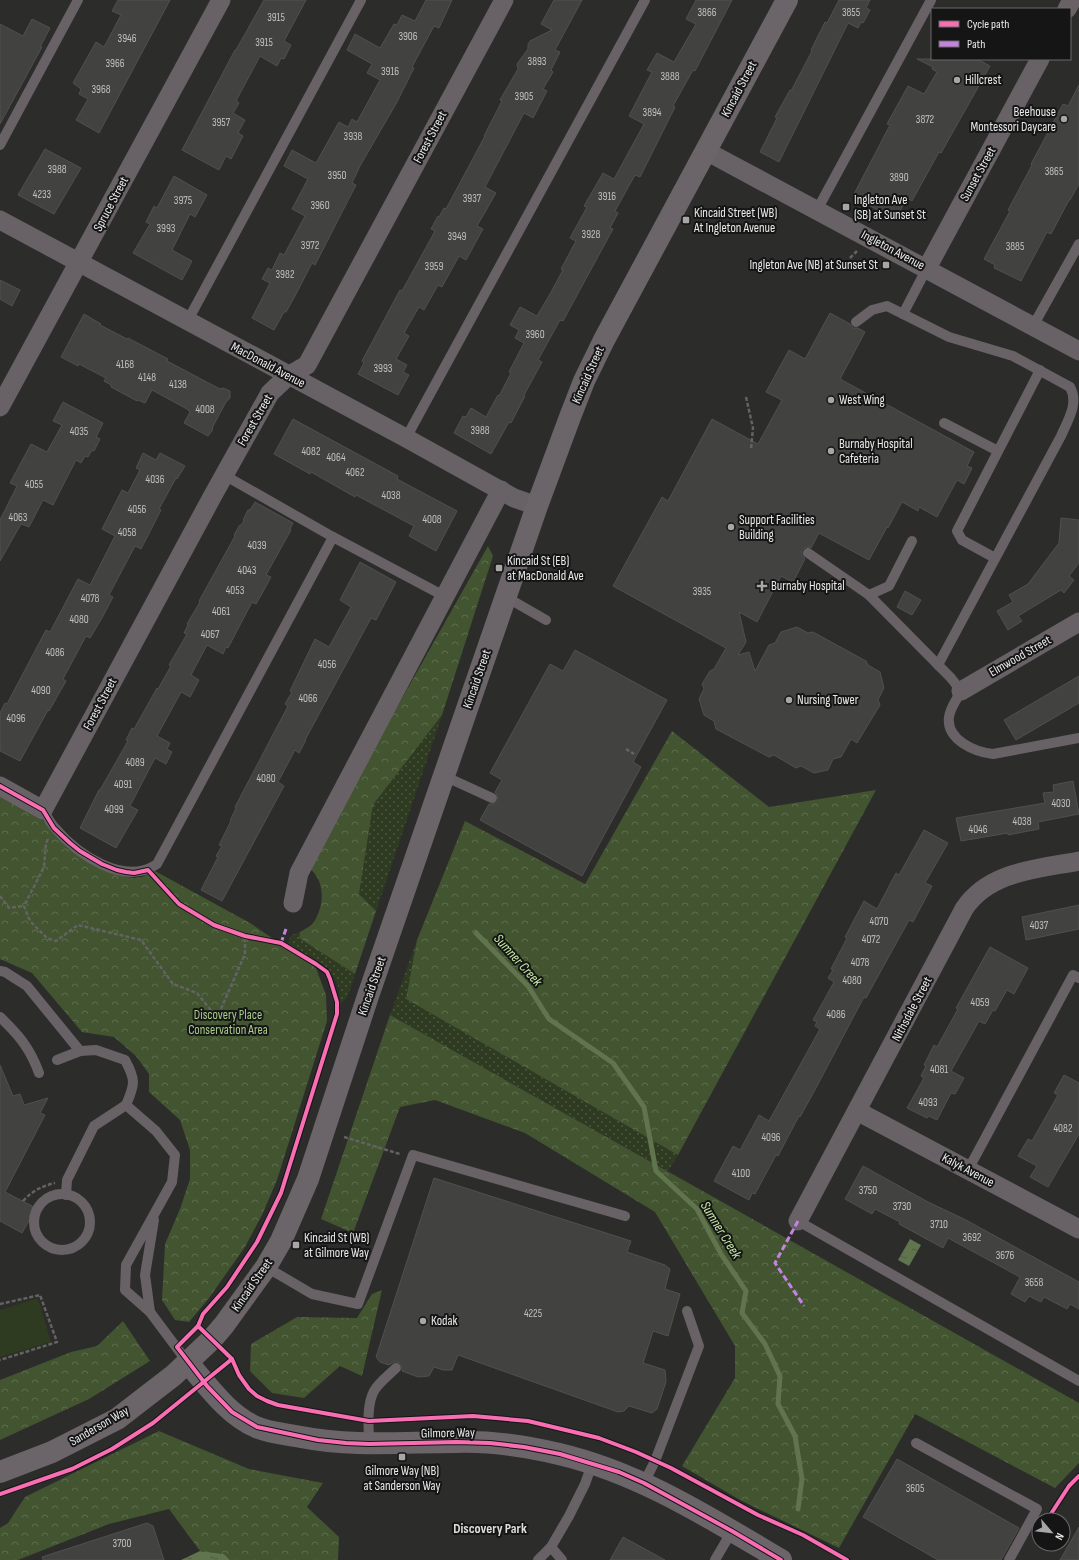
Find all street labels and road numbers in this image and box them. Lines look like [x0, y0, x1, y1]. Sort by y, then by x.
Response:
street label: Kincaid Street [718, 58, 760, 120]
street label: Forest Street [410, 108, 450, 166]
street label: Sunset Street [956, 144, 1000, 204]
street label: Spruce Street [90, 174, 132, 234]
street label: Ingleton Avenue [858, 227, 928, 273]
street label: MacDonald Avenue [228, 339, 308, 391]
street label: Kincaid Street [568, 344, 608, 406]
street label: Forest Street [234, 391, 276, 449]
street label: Elmwood Street [986, 632, 1054, 680]
street label: Kincaid Street [459, 647, 495, 711]
street label: Forest Street [80, 675, 120, 733]
street label: Kincaid Street [354, 954, 390, 1018]
street label: Nithsdale Street [888, 974, 936, 1044]
street label: Kalyk Avenue [939, 1150, 997, 1190]
street label: Kincaid Street [228, 1255, 276, 1315]
street label: Sanderson Way [66, 1403, 132, 1449]
street label: Gilmore Way [421, 1425, 475, 1441]

